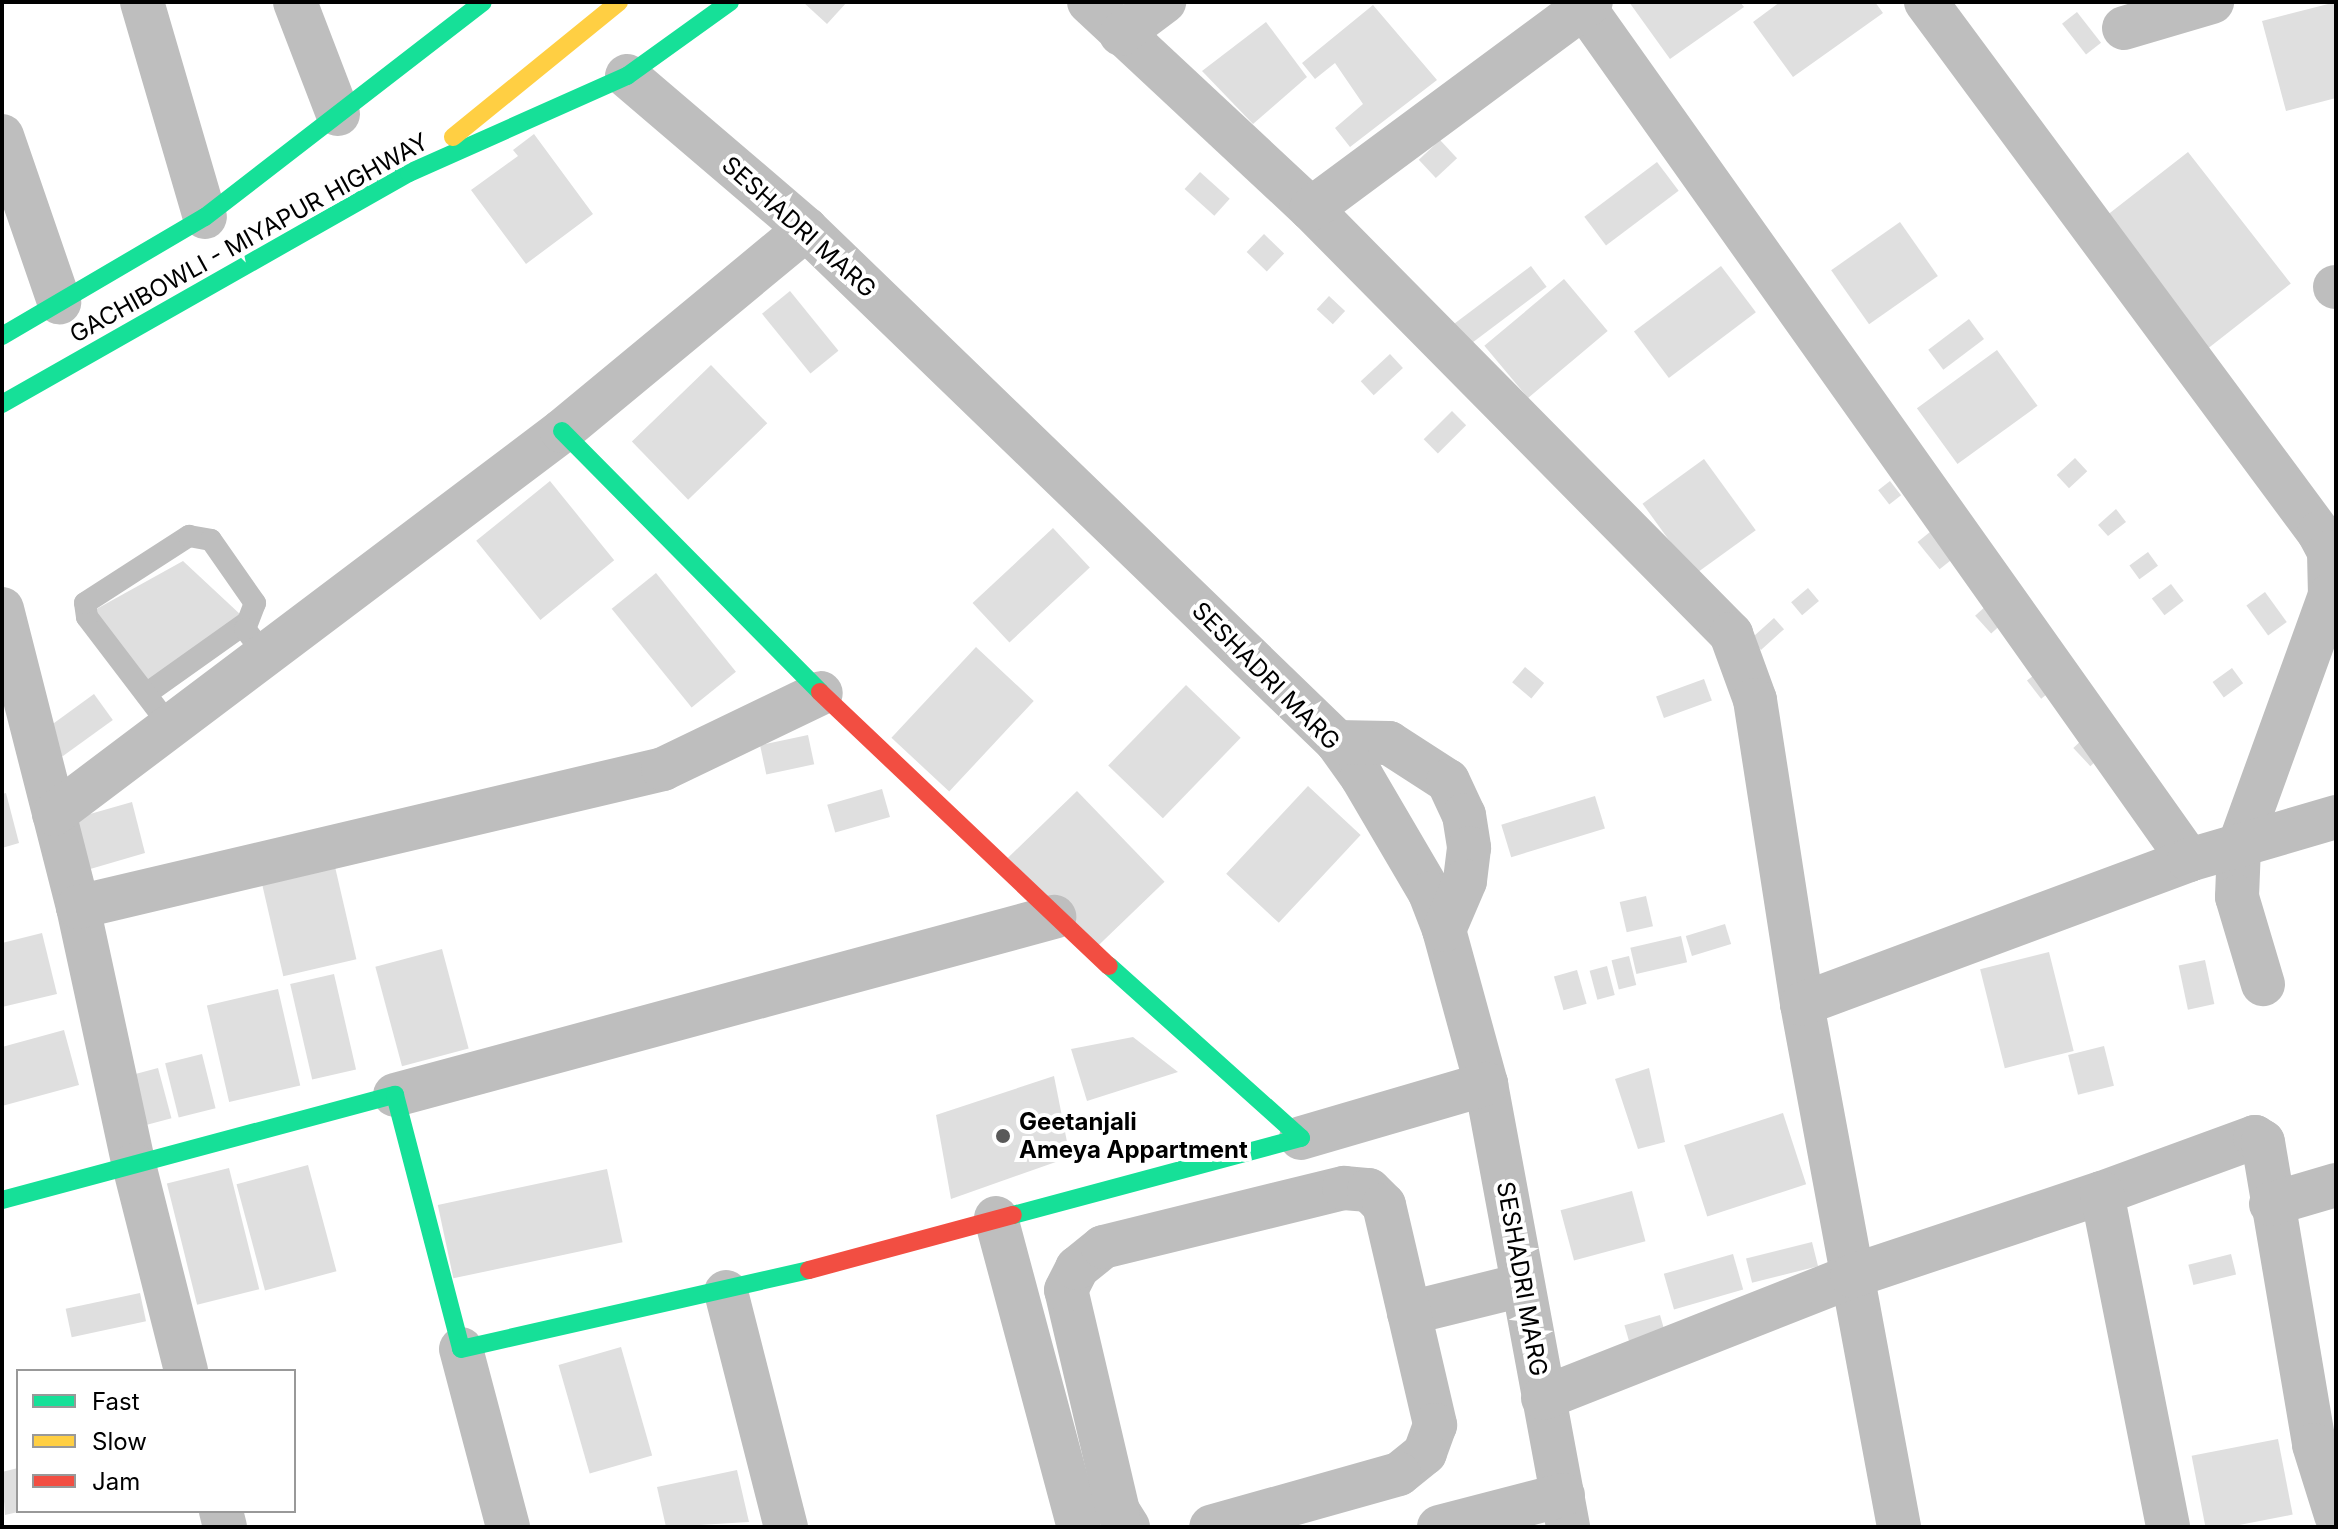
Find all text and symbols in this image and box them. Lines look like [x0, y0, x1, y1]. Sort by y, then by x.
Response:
street label: GACHIBOWLI - MIYAPUR HIGHWAY [65, 127, 433, 349]
street label: SESHADRI MARG [716, 150, 882, 304]
street label: SESHADRI MARG [1186, 596, 1346, 756]
place label: Geetanjali Ameya Appartment [1019, 1108, 1248, 1164]
marker: Geetanjali Ameya Appartment [994, 1127, 1012, 1145]
street label: SESHADRI MARG [1491, 1179, 1553, 1379]
legend [16, 1369, 296, 1513]
text: Fast [92, 1387, 140, 1416]
text: Slow [92, 1427, 147, 1456]
text: Jam [92, 1467, 140, 1496]

